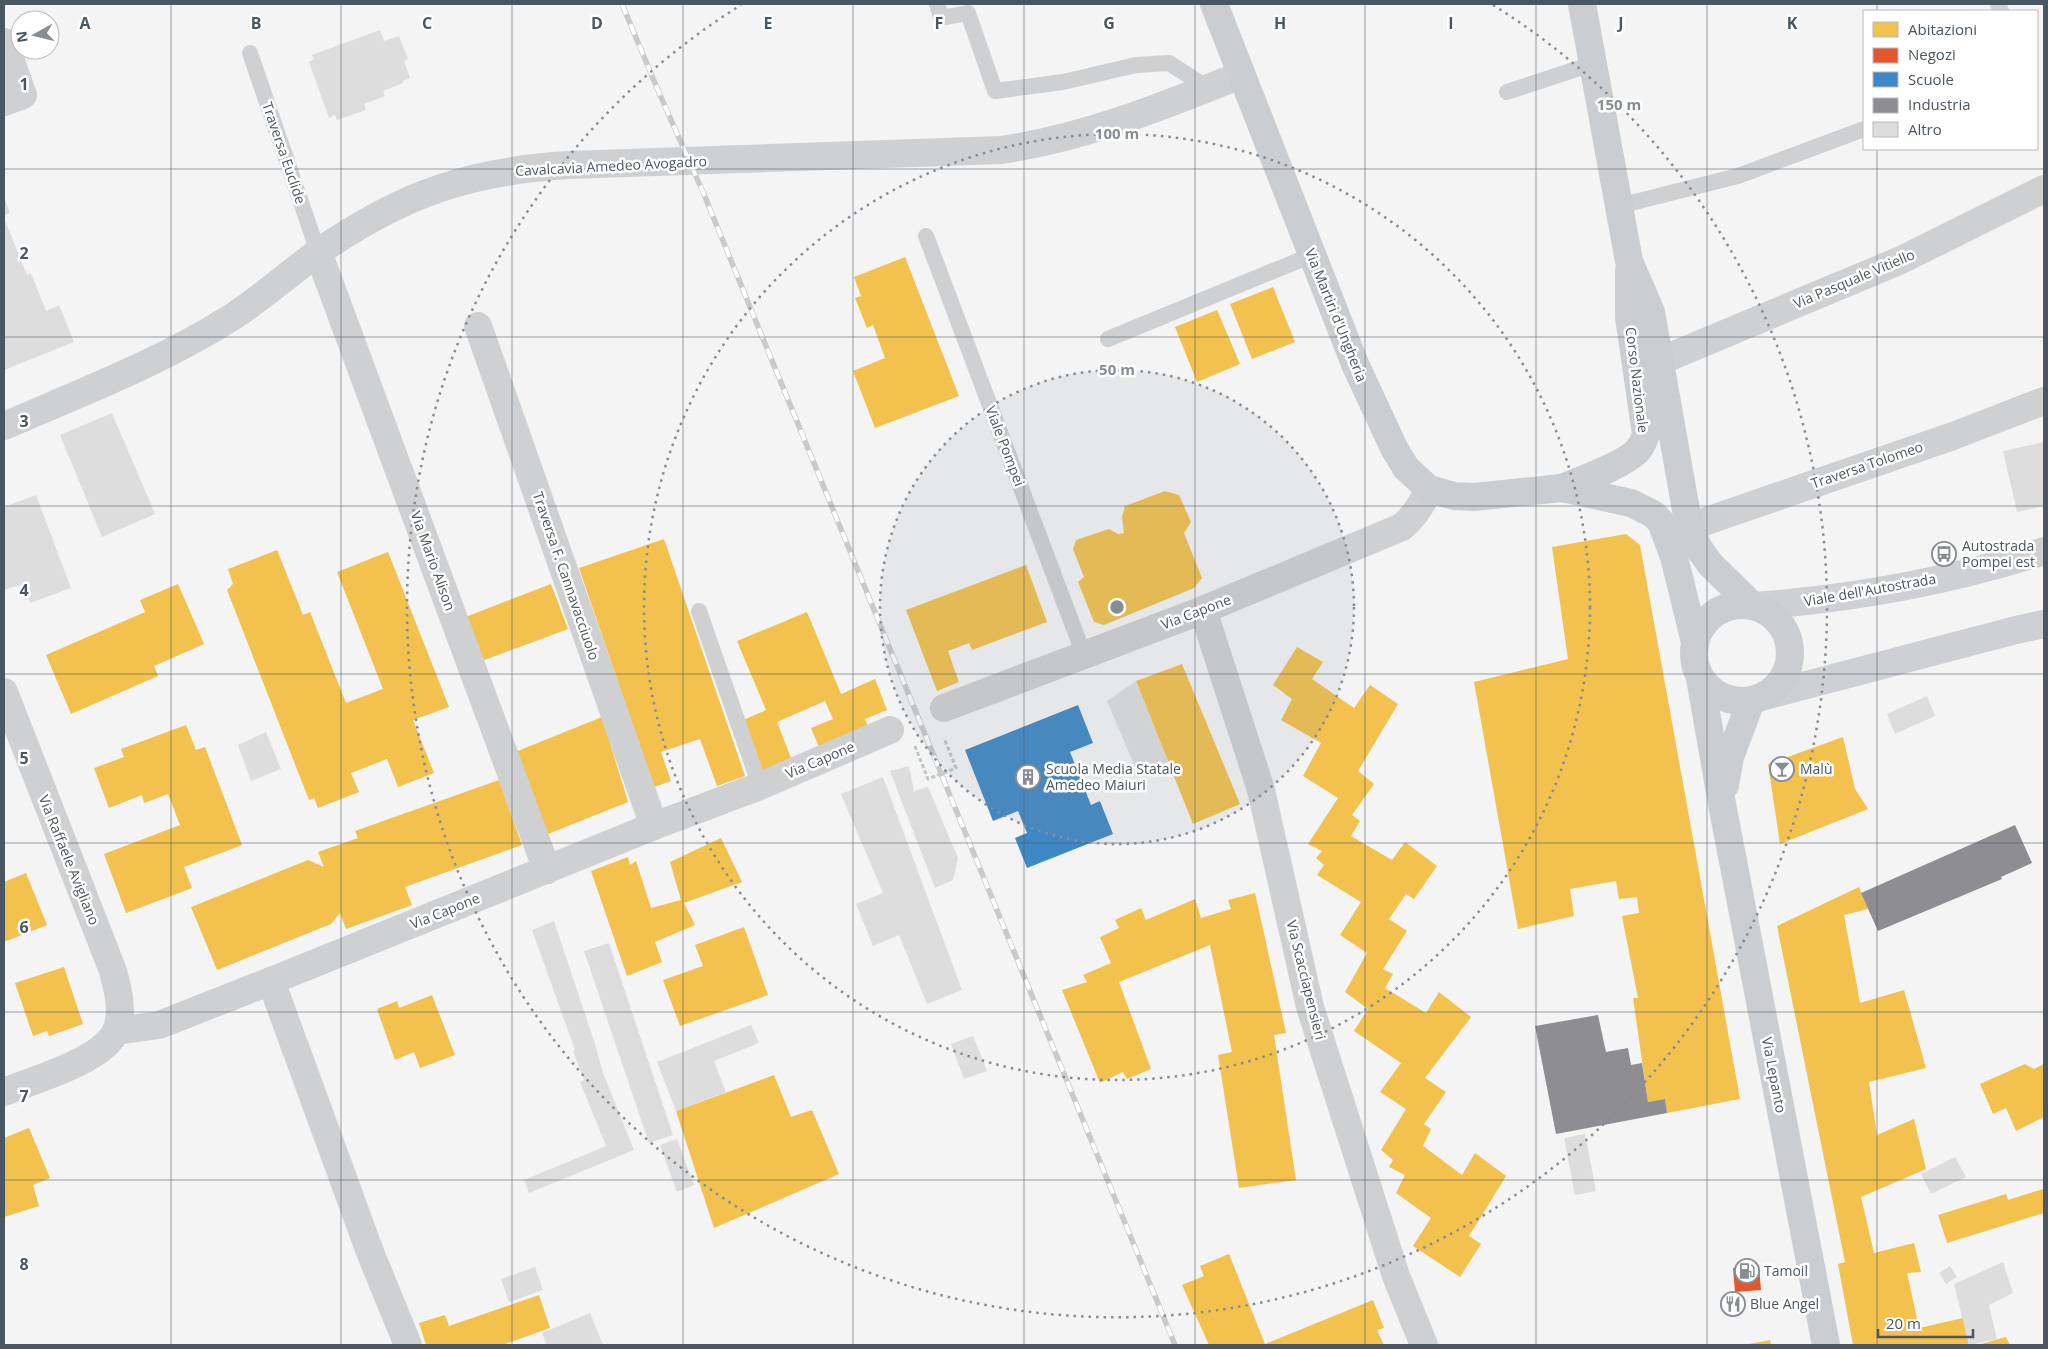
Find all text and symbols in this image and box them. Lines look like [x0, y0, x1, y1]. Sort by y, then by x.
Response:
north arrow [10, 10, 60, 60]
legend [1863, 10, 2038, 150]
text: A [79, 12, 91, 34]
text: B [251, 12, 261, 34]
text: C [422, 12, 432, 34]
text: D [591, 12, 603, 34]
text: E [764, 12, 773, 34]
text: F [935, 12, 943, 34]
text: G [1103, 12, 1115, 34]
text: H [1274, 12, 1286, 34]
text: I [1448, 12, 1454, 34]
text: J [1616, 12, 1624, 34]
text: K [1787, 12, 1798, 34]
text: Abitazioni [1908, 19, 1977, 39]
text: N [11, 30, 32, 44]
text: Negozi [1908, 44, 1956, 64]
text: Scuole [1908, 69, 1954, 89]
text: 1 [19, 73, 29, 95]
text: 150 m [1597, 94, 1641, 114]
text: Industria [1908, 94, 1971, 114]
street label: Traversa Euclide [258, 99, 311, 206]
text: Altro [1908, 119, 1942, 139]
text: 100 m [1095, 123, 1139, 143]
street label: Cavalcavia Amedeo Avogadro [515, 151, 707, 180]
text: 2 [19, 242, 29, 264]
street label: Via Pasquale Vitiello [1790, 244, 1917, 313]
street label: Via Martiri d'Ungheria [1301, 245, 1372, 384]
street label: Corso Nazionale [1622, 326, 1653, 434]
text: 50 m [1099, 359, 1135, 379]
street label: Viale Pompei [981, 403, 1029, 489]
text: 3 [19, 410, 29, 432]
street label: Traversa Tolomeo [1808, 436, 1925, 493]
street label: Traversa F. Cannavacciuolo [529, 489, 604, 662]
street label: Via Mario Alison [407, 508, 460, 613]
place label: Autostrada Pompei est [1962, 536, 2035, 571]
bus stop icon: Autostrada Pompei est [1931, 541, 1957, 567]
street label: Viale dell'Autostrada [1802, 569, 1937, 610]
text: 4 [19, 579, 29, 601]
street label: Via Capone [1158, 589, 1234, 634]
centre of rings [1108, 598, 1126, 616]
street label: Via Capone [782, 736, 857, 783]
text: 5 [19, 747, 29, 769]
bar icon: Malù [1769, 756, 1795, 782]
place label: Scuola Media Statale Amedeo Maiuri [1046, 759, 1181, 794]
place label: Malù [1800, 759, 1833, 778]
building icon: Scuola Media Statale Amedeo Maiuri [1015, 764, 1041, 790]
street label: Via Raffaele Avigliano [35, 792, 104, 928]
street label: Via Capone [407, 888, 482, 933]
text: 6 [19, 916, 29, 938]
street label: Via Scacciapensieri [1282, 918, 1331, 1042]
street label: Via Lepanto [1758, 1035, 1791, 1114]
text: 7 [19, 1085, 29, 1107]
text: 8 [19, 1253, 29, 1275]
fuel station icon: Tamoil [1734, 1258, 1760, 1284]
place label: Tamoil [1764, 1261, 1808, 1280]
restaurant icon: Blue Angel [1720, 1291, 1746, 1317]
place label: Blue Angel [1750, 1294, 1819, 1313]
scale bar [1878, 1306, 1973, 1338]
text: 20 m [1886, 1313, 1921, 1333]

